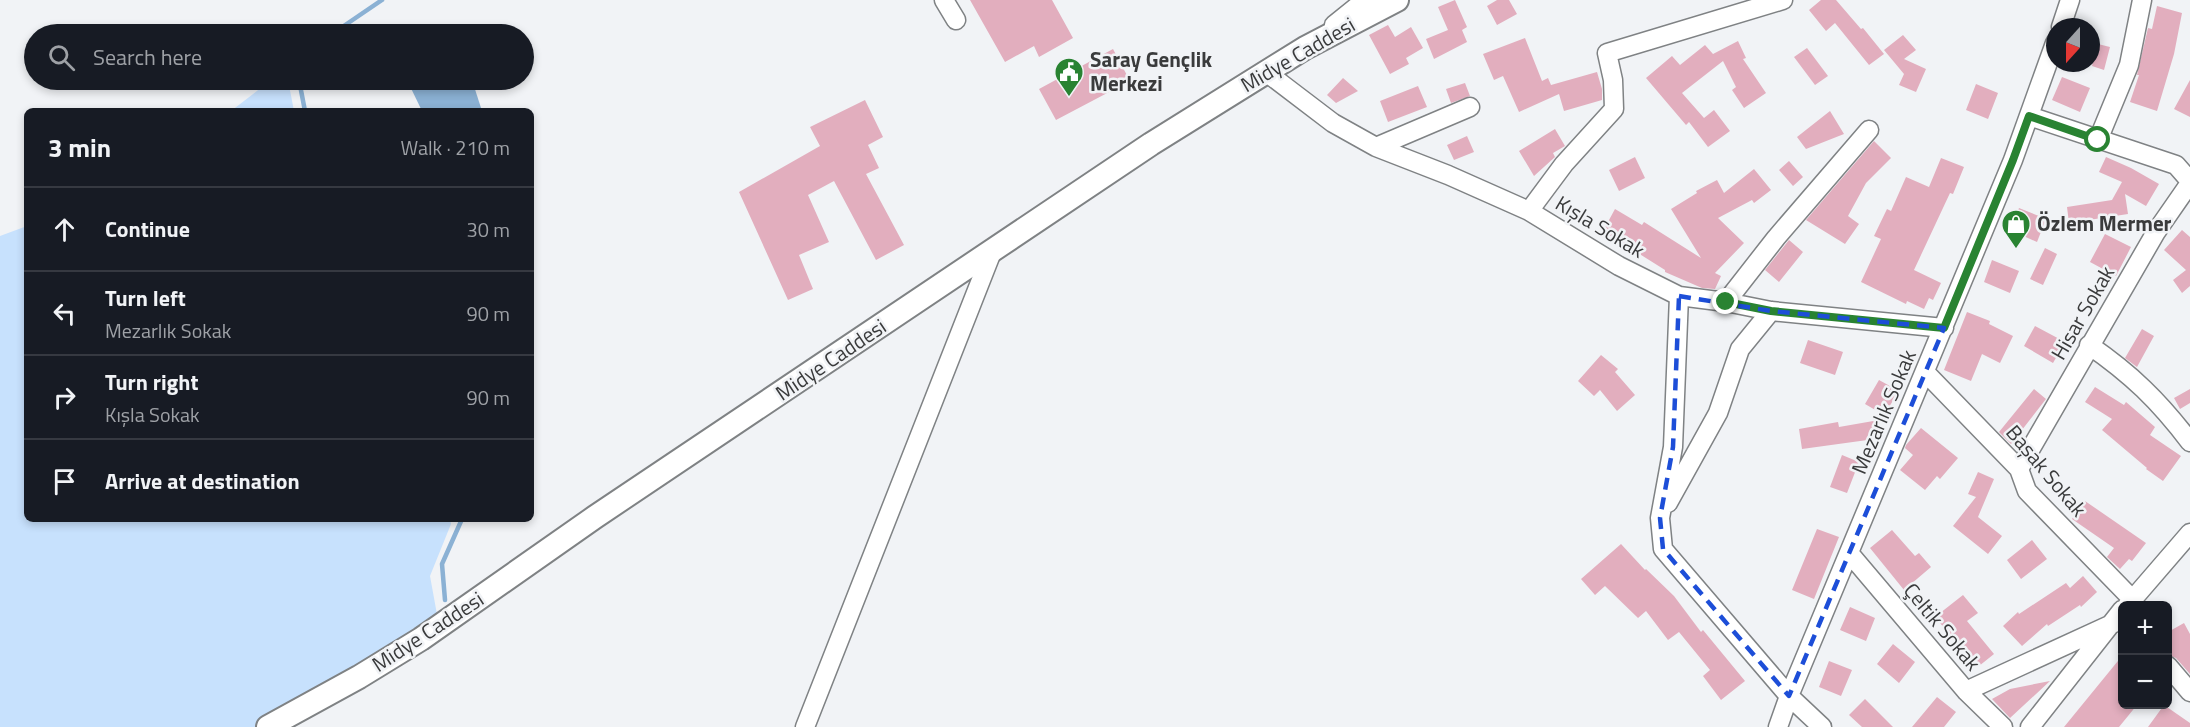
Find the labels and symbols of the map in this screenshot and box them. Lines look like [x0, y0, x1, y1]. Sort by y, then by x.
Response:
street label: Midye Caddesi [1234, 8, 1361, 100]
north arrow [2046, 18, 2100, 72]
place label: Saray Gençlik Merkezi [1090, 43, 1212, 99]
public building icon: Saray Gençlik Merkezi [1053, 56, 1085, 98]
route start [2084, 126, 2110, 152]
street label: Kışla Sokak [1550, 187, 1651, 265]
place label: Özlem Mermer [2037, 207, 2172, 239]
shop icon: Özlem Mermer [2000, 208, 2032, 250]
street label: Hisar Sokak [2042, 259, 2122, 366]
route end [1712, 288, 1738, 314]
street label: Midye Caddesi [769, 310, 892, 408]
street label: Mezarlık Sokak [1842, 344, 1924, 479]
street label: Başak Sokak [1999, 417, 2095, 523]
street label: Çeltik Sokak [1896, 575, 1989, 677]
street label: Midye Caddesi [365, 583, 490, 679]

